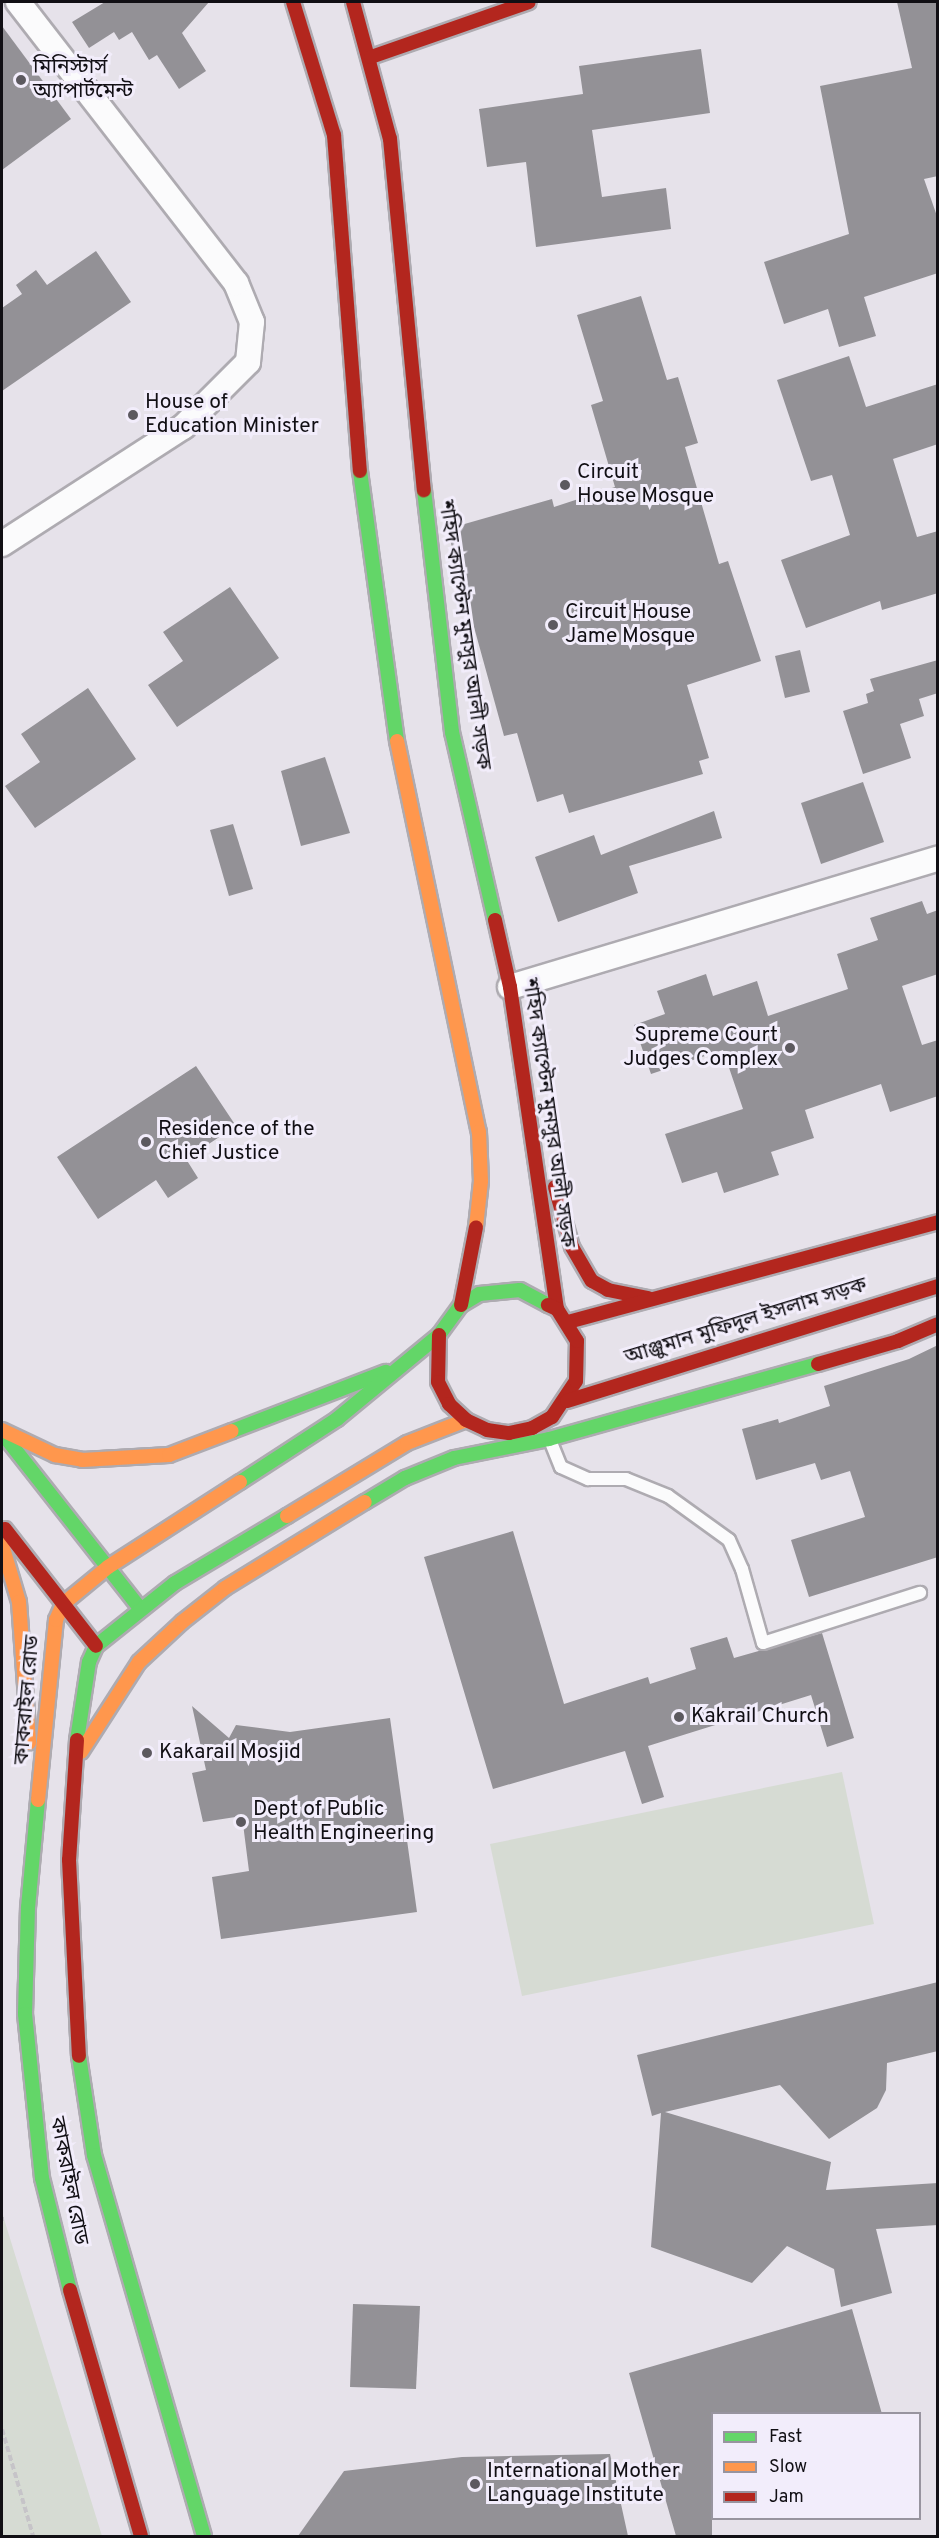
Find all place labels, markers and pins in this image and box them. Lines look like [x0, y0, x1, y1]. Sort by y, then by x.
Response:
place label: মিনিস্টার্স অ্যাপার্টমেন্ট [33, 55, 133, 105]
marker: মিনিস্টার্স অ্যাপার্টমেন্ট [14, 73, 28, 87]
place label: House of Education Minister [145, 390, 319, 440]
marker: House of Education Minister [126, 408, 140, 422]
place label: Circuit House Mosque [577, 460, 714, 510]
marker: Circuit House Mosque [558, 478, 572, 492]
place label: Circuit House Jame Mosque [565, 600, 695, 650]
marker: Circuit House Jame Mosque [546, 618, 560, 632]
place label: Supreme Court Judges Complex [623, 1023, 778, 1073]
marker: Supreme Court Judges Complex [783, 1041, 797, 1055]
place label: Residence of the Chief Justice [158, 1117, 314, 1167]
marker: Residence of the Chief Justice [139, 1135, 153, 1149]
place label: Kakrail Church [691, 1704, 829, 1730]
marker: Kakrail Church [672, 1710, 686, 1724]
place label: Kakarail Mosjid [159, 1740, 301, 1766]
marker: Kakarail Mosjid [140, 1746, 154, 1760]
place label: Dept of Public Health Engineering [253, 1797, 434, 1847]
marker: Dept of Public Health Engineering [234, 1815, 248, 1829]
place label: International Mother Language Institute [487, 2459, 680, 2509]
marker: International Mother Language Institute [468, 2477, 482, 2491]

